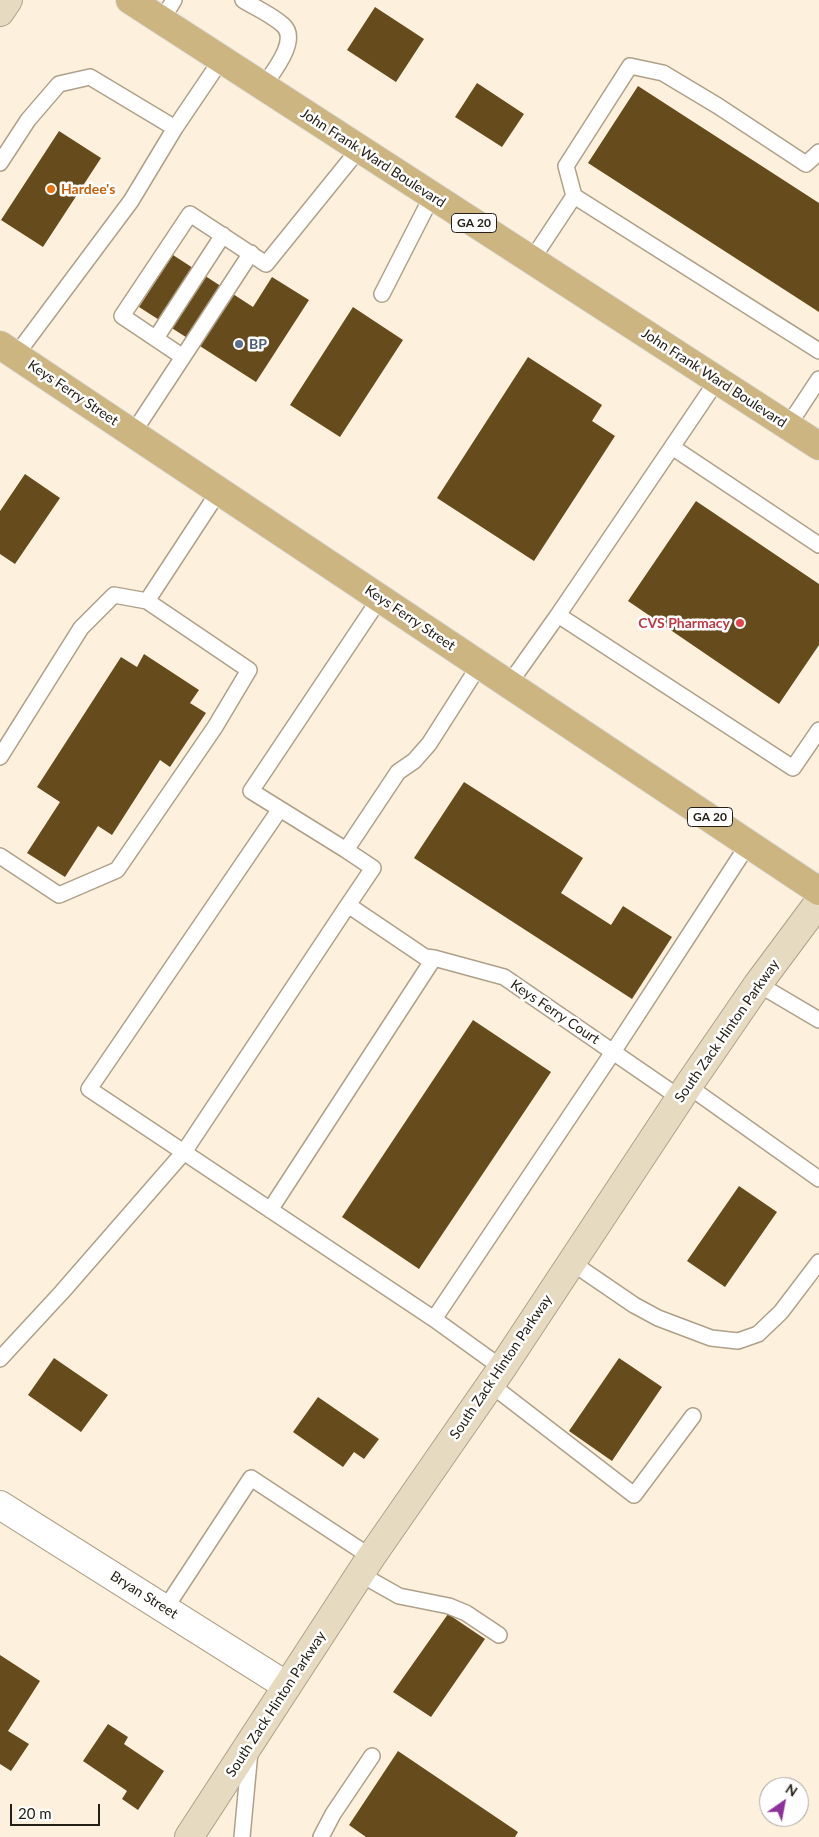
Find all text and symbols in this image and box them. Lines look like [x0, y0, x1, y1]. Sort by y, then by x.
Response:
street label: John Frank Ward Boulevard [297, 105, 449, 211]
place label: Hardee's [61, 181, 115, 197]
marker: Hardee's [45, 183, 57, 195]
road number: GA 20 [452, 214, 496, 232]
street label: John Frank Ward Boulevard [638, 325, 790, 431]
place label: BP [249, 336, 267, 352]
marker: BP [233, 338, 245, 350]
street label: Keys Ferry Street [25, 357, 121, 429]
street label: Keys Ferry Street [362, 582, 458, 654]
place label: CVS Pharmacy [638, 615, 730, 631]
marker: CVS Pharmacy [734, 617, 746, 629]
road number: GA 20 [688, 808, 732, 826]
street label: South Zack Hinton Parkway [671, 956, 783, 1106]
street label: Keys Ferry Court [507, 976, 603, 1048]
street label: South Zack Hinton Parkway [446, 1292, 556, 1442]
street label: Bryan Street [107, 1568, 181, 1622]
street label: South Zack Hinton Parkway [222, 1628, 330, 1780]
north arrow [759, 1777, 809, 1827]
text: N [783, 1780, 801, 1800]
scale bar [12, 1794, 102, 1826]
text: 20 m [18, 1804, 52, 1822]

